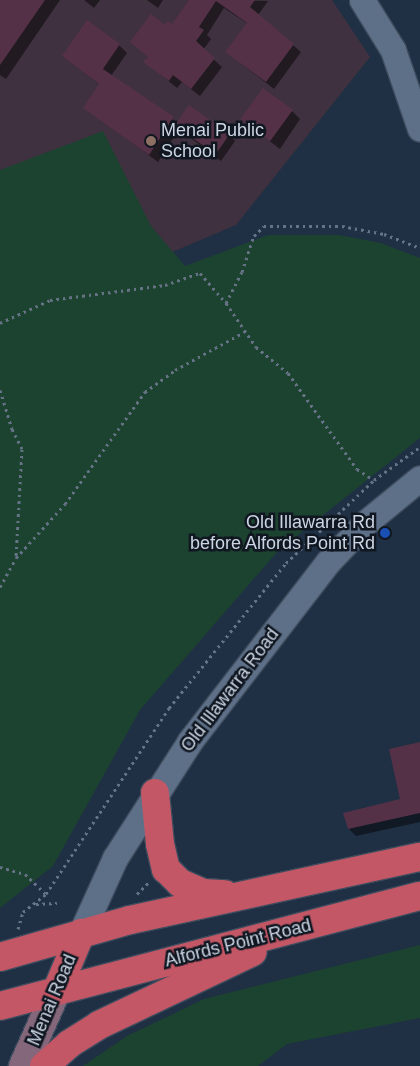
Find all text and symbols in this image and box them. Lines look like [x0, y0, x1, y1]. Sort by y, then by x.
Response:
place label: Menai Public School [161, 120, 264, 162]
marker: Menai Public School [145, 135, 157, 147]
place label: Old Illawarra Rd before Alfords Point Rd [189, 512, 375, 554]
marker: Old Illawarra Rd before Alfords Point Rd [379, 527, 391, 539]
street label: Old Illawarra Road [177, 624, 283, 756]
street label: Alfords Point Road [163, 914, 313, 972]
street label: Menai Road [23, 951, 81, 1049]

